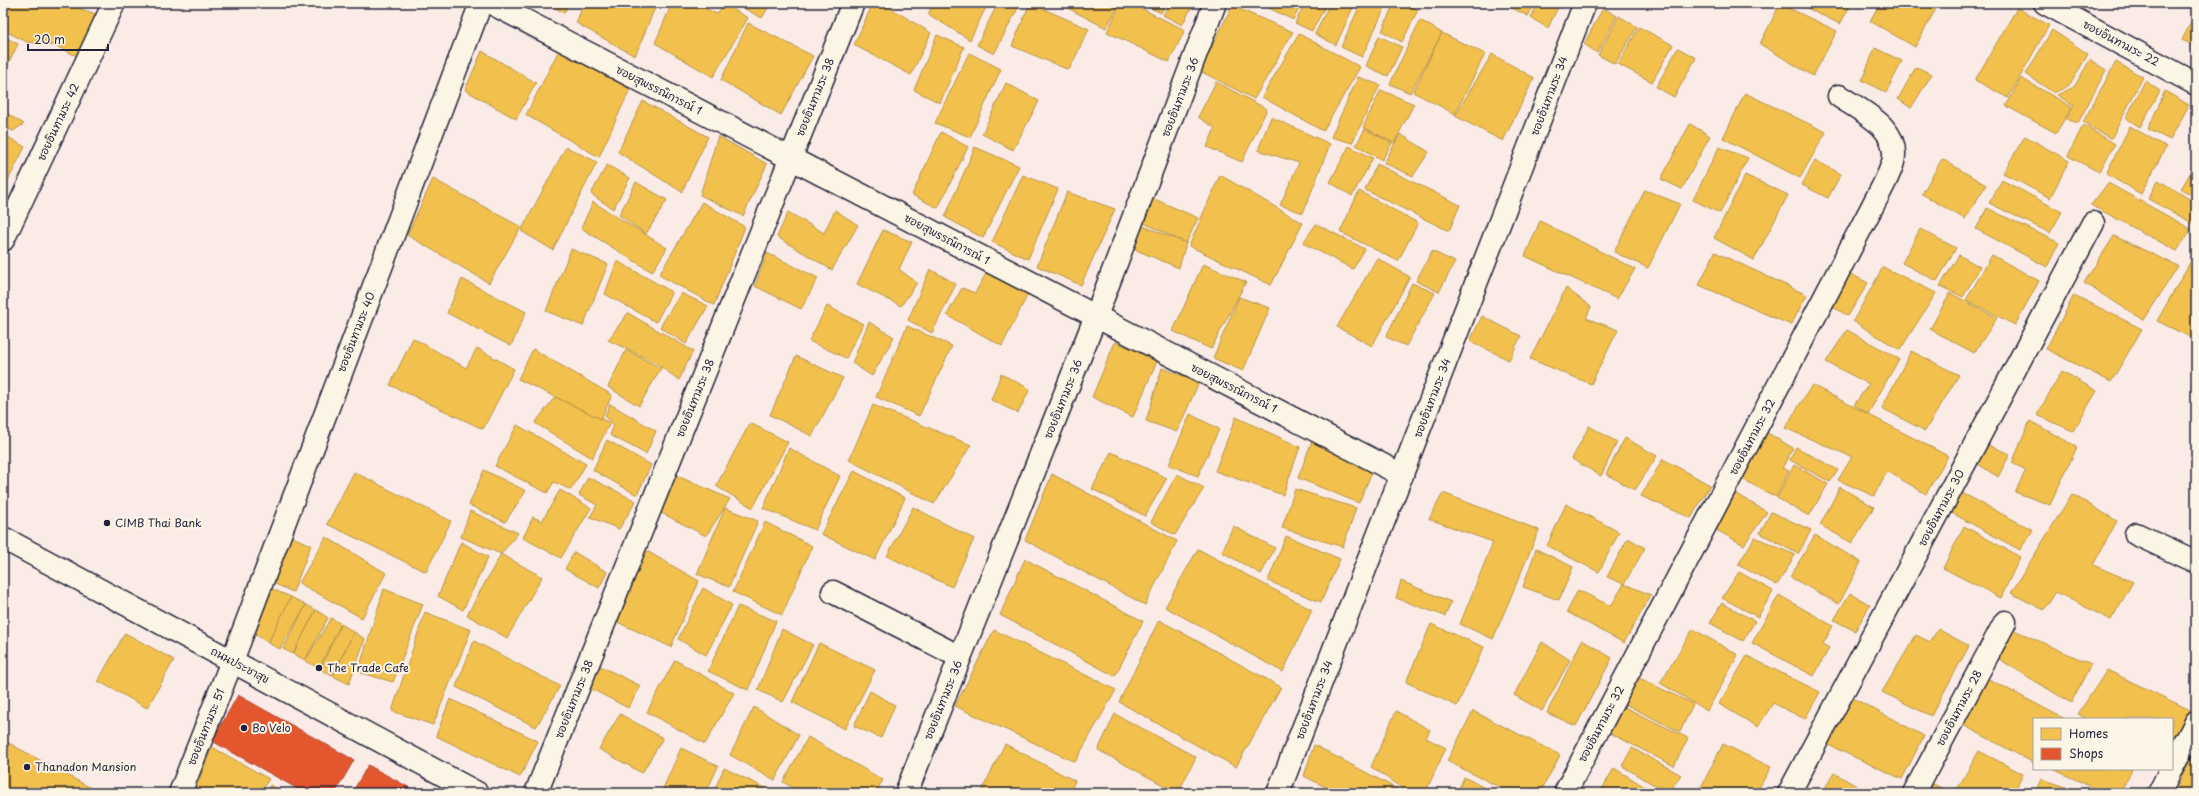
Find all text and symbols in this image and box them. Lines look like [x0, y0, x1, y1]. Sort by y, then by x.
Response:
street label: ซอยอินทามระ 22 [2080, 15, 2162, 70]
scale bar [28, 26, 108, 52]
text: 20 m [34, 30, 65, 48]
street label: ซอยอินทามระ 36 [1156, 54, 1203, 139]
street label: ซอยอินทามระ 34 [1526, 54, 1572, 138]
street label: ซอยอินทามระ 38 [791, 55, 838, 139]
street label: ซอยสุพรรณิการณ์ 1 [613, 60, 705, 120]
street label: ซอยอินทามระ 42 [32, 80, 83, 163]
street label: ซอยสุพรรณิการณ์ 1 [901, 209, 993, 269]
street label: ซอยอินทามระ 40 [332, 289, 379, 374]
street label: ซอยอินทามระ 38 [671, 356, 718, 440]
street label: ซอยอินทามระ 36 [1039, 356, 1086, 441]
street label: ซอยอินทามระ 34 [1409, 356, 1455, 440]
street label: ซอยสุพรรณิการณ์ 1 [1188, 358, 1280, 418]
street label: ซอยอินทามระ 32 [1724, 395, 1779, 478]
street label: ซอยอินทามระ 30 [1913, 466, 1968, 549]
place label: CIMB Thai Bank [115, 514, 202, 531]
marker: CIMB Thai Bank [102, 518, 112, 528]
street label: ถนนประชาสุข [207, 642, 273, 688]
street label: ซอยอินทามระ 38 [550, 657, 597, 741]
street label: ซอยอินทามระ 36 [919, 657, 966, 742]
street label: ซอยอินทามระ 34 [1291, 658, 1337, 742]
place label: The Trade Cafe [327, 659, 409, 676]
marker: The Trade Cafe [314, 663, 324, 673]
street label: ซอยอินทามระ 28 [1931, 667, 1986, 749]
street label: ซอยอินทามระ 32 [1573, 682, 1628, 765]
street label: ซอยอินทามระ 51 [182, 686, 229, 768]
legend [2033, 718, 2173, 770]
place label: Bo Velo [252, 719, 291, 736]
marker: Bo Velo [239, 723, 249, 733]
text: Homes [2069, 724, 2108, 742]
text: Shops [2069, 744, 2104, 762]
place label: Thanadon Mansion [35, 758, 136, 775]
marker: Thanadon Mansion [22, 762, 32, 772]

